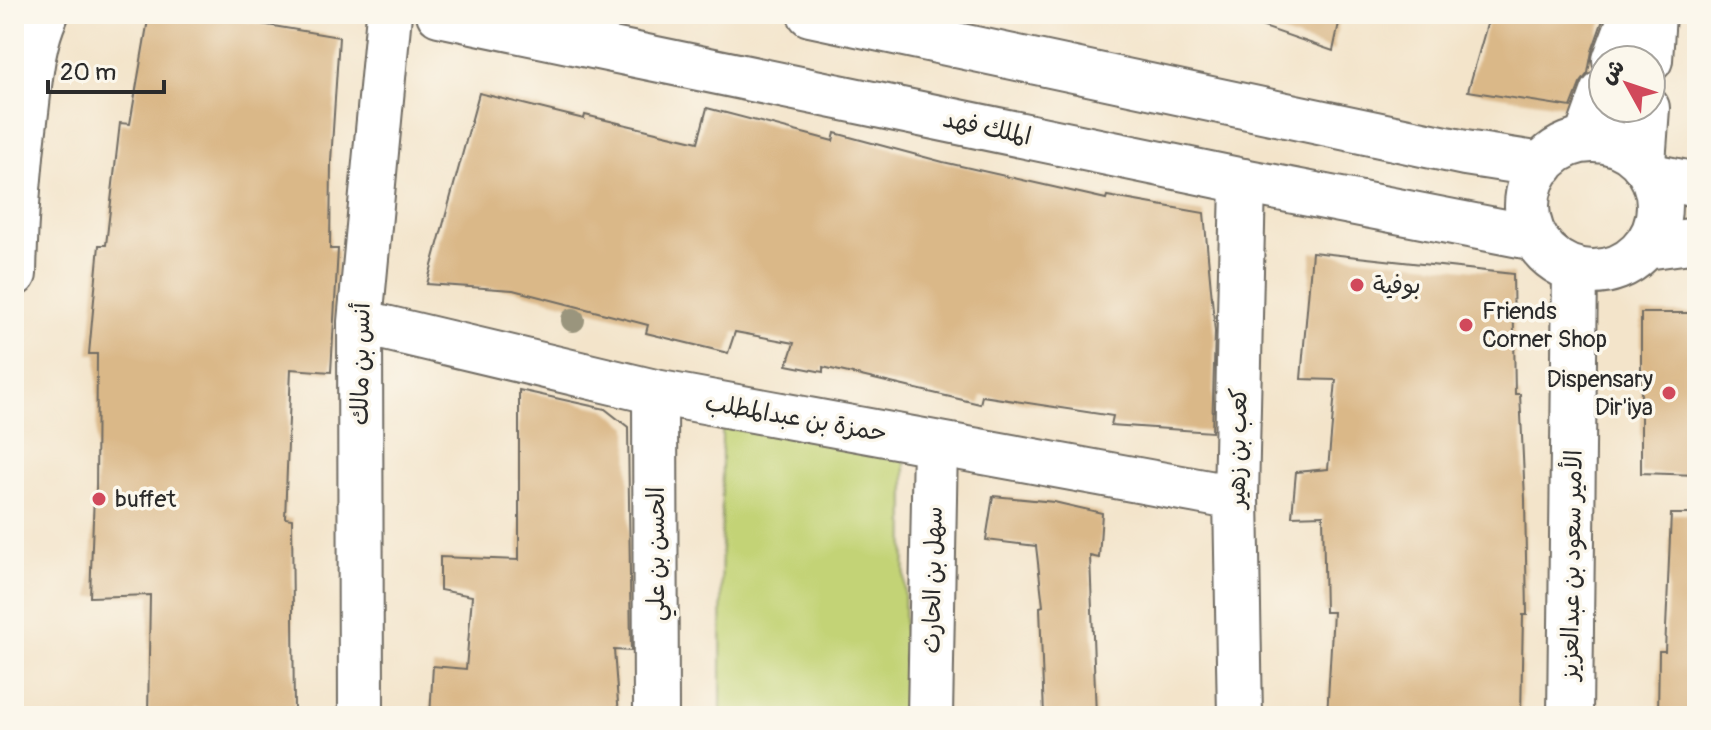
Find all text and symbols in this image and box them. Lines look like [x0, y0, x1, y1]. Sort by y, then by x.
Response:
scale bar [48, 44, 164, 94]
north arrow [1587, 44, 1667, 124]
text: ش [1594, 54, 1631, 90]
text: 20 m [60, 58, 116, 87]
street label: الملك فهد [940, 105, 1034, 151]
place label: بوفية [1373, 271, 1421, 300]
marker: بوفية [1348, 276, 1366, 294]
place label: Friends Corner Shop [1482, 297, 1607, 354]
street label: أنس بن مالك [344, 302, 377, 426]
marker: Friends Corner Shop [1457, 316, 1475, 334]
place label: Dispensary Dir'iya [1546, 365, 1653, 422]
marker: Dispensary Dir'iya [1660, 384, 1678, 402]
street label: كعب بن زهير [1222, 387, 1254, 511]
street label: حمزة بن عبدالمطلب [703, 388, 889, 448]
street label: الأمير سعود بن عبدالعزيز [1552, 449, 1590, 683]
place label: buffet [115, 485, 176, 514]
street label: الحسن بن علي [642, 487, 677, 621]
marker: buffet [90, 490, 108, 508]
street label: سهل بن الحارث [917, 506, 949, 654]

